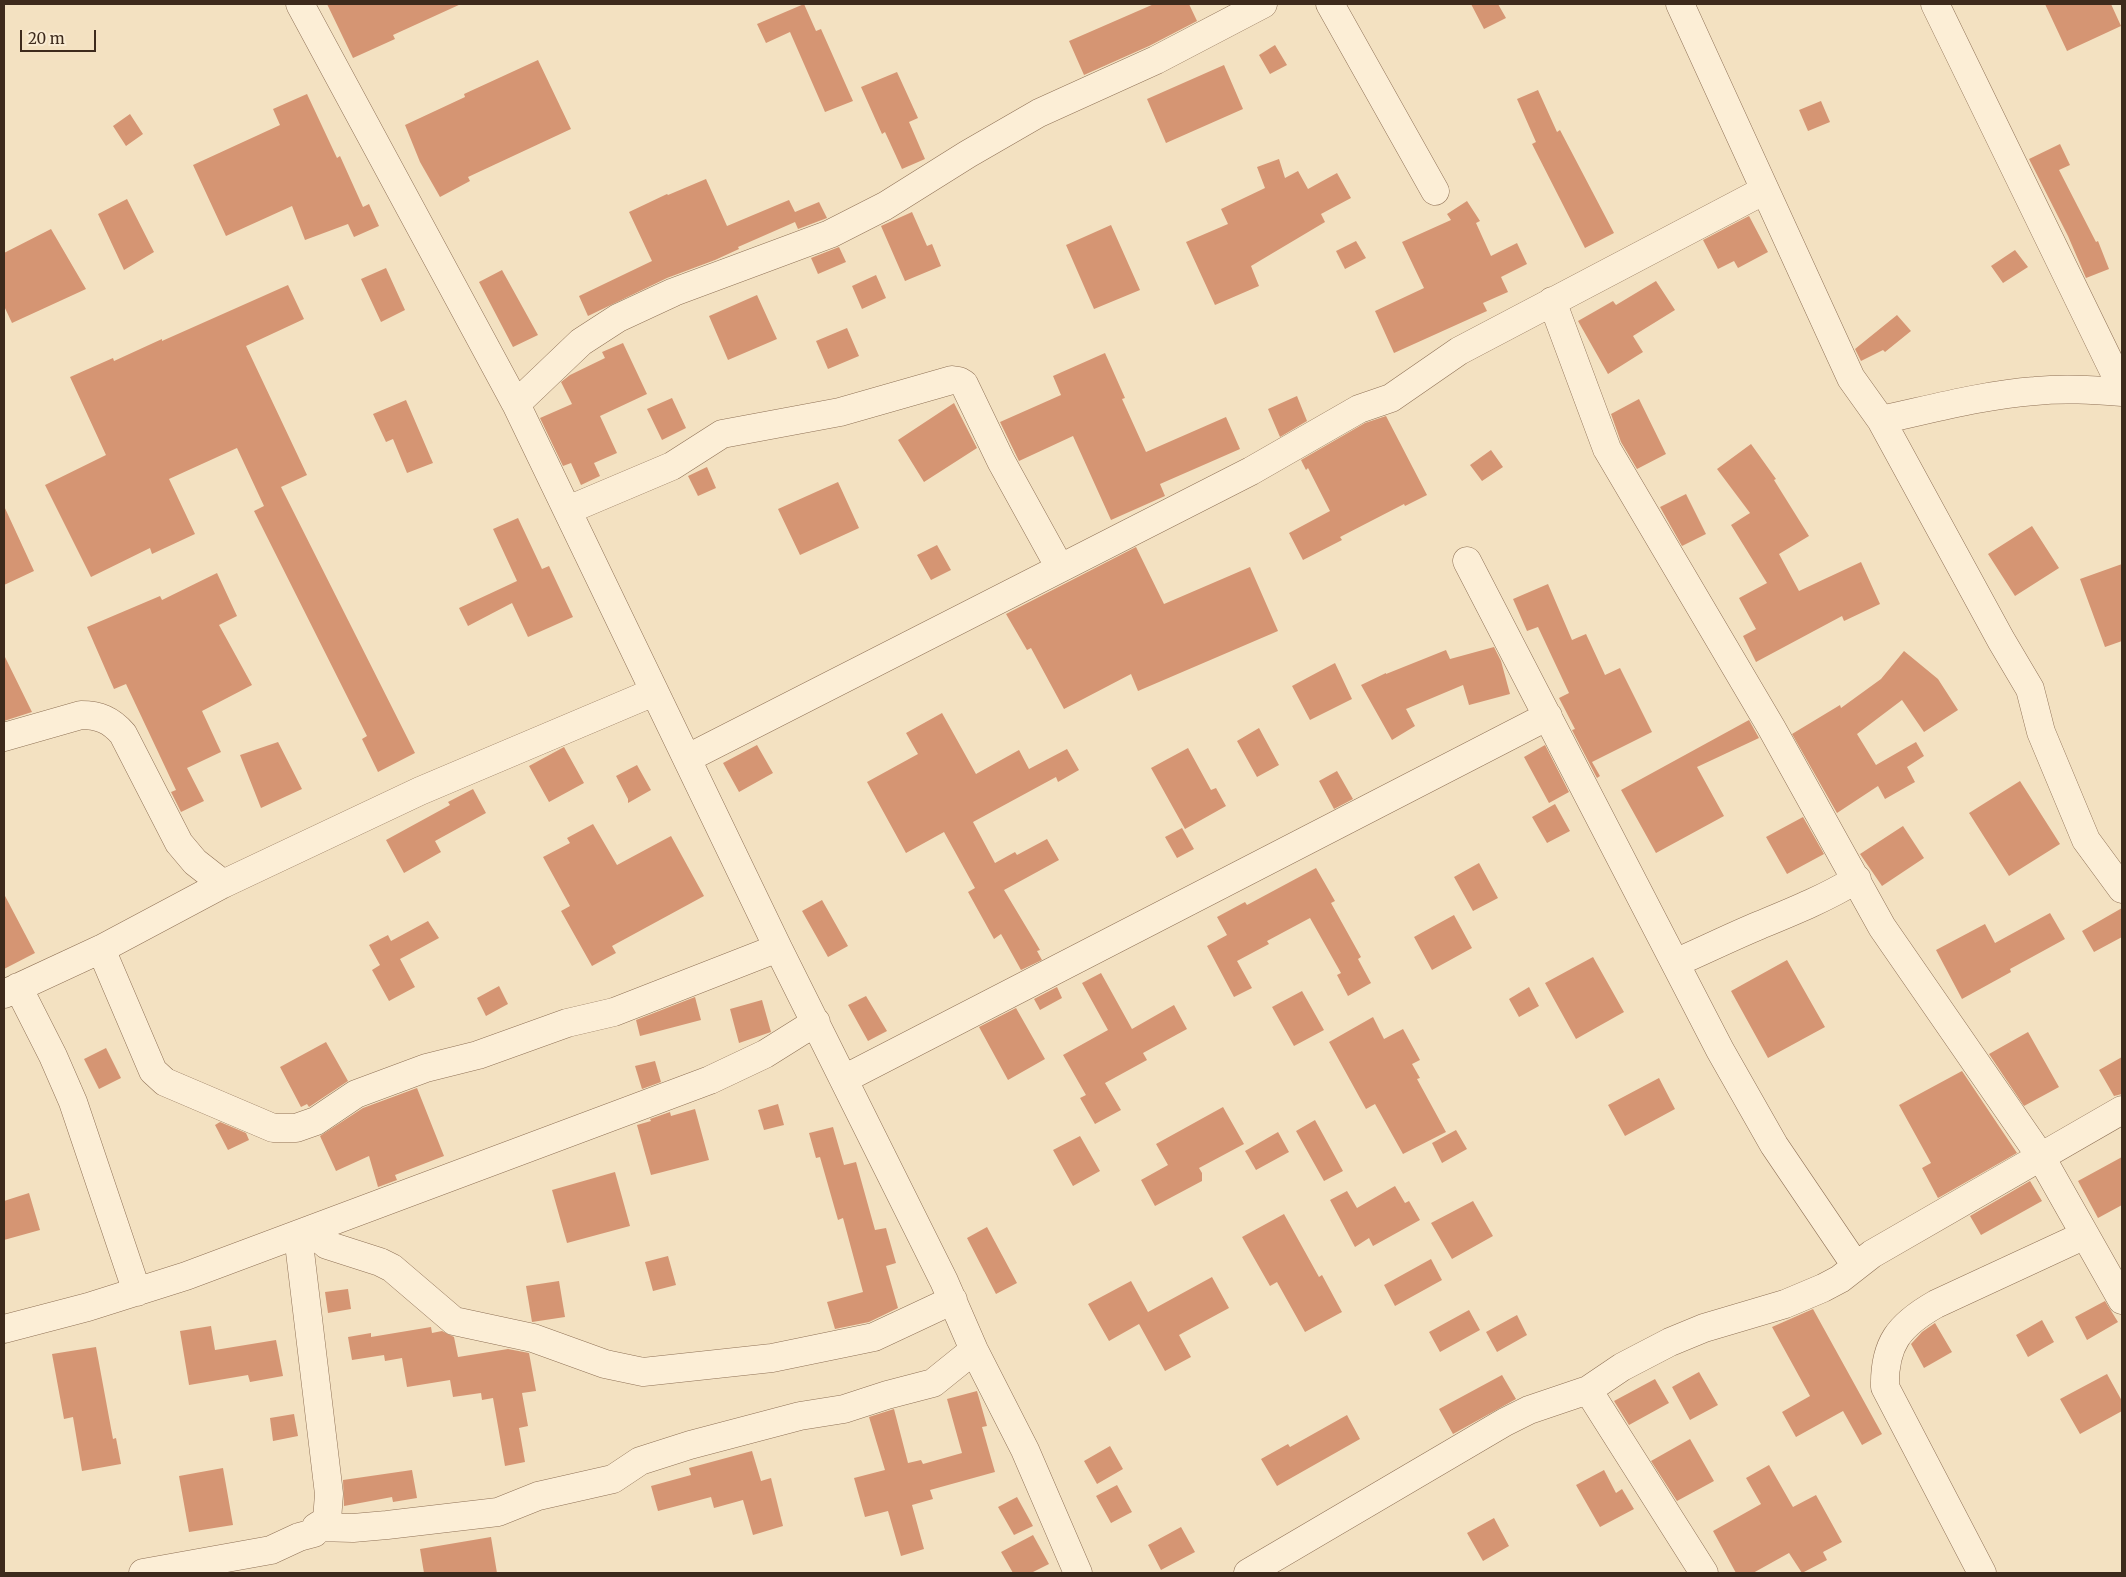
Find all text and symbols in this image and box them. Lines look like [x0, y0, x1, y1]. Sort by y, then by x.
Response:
scale bar [22, 20, 99, 52]
text: 20 m [28, 29, 65, 48]

